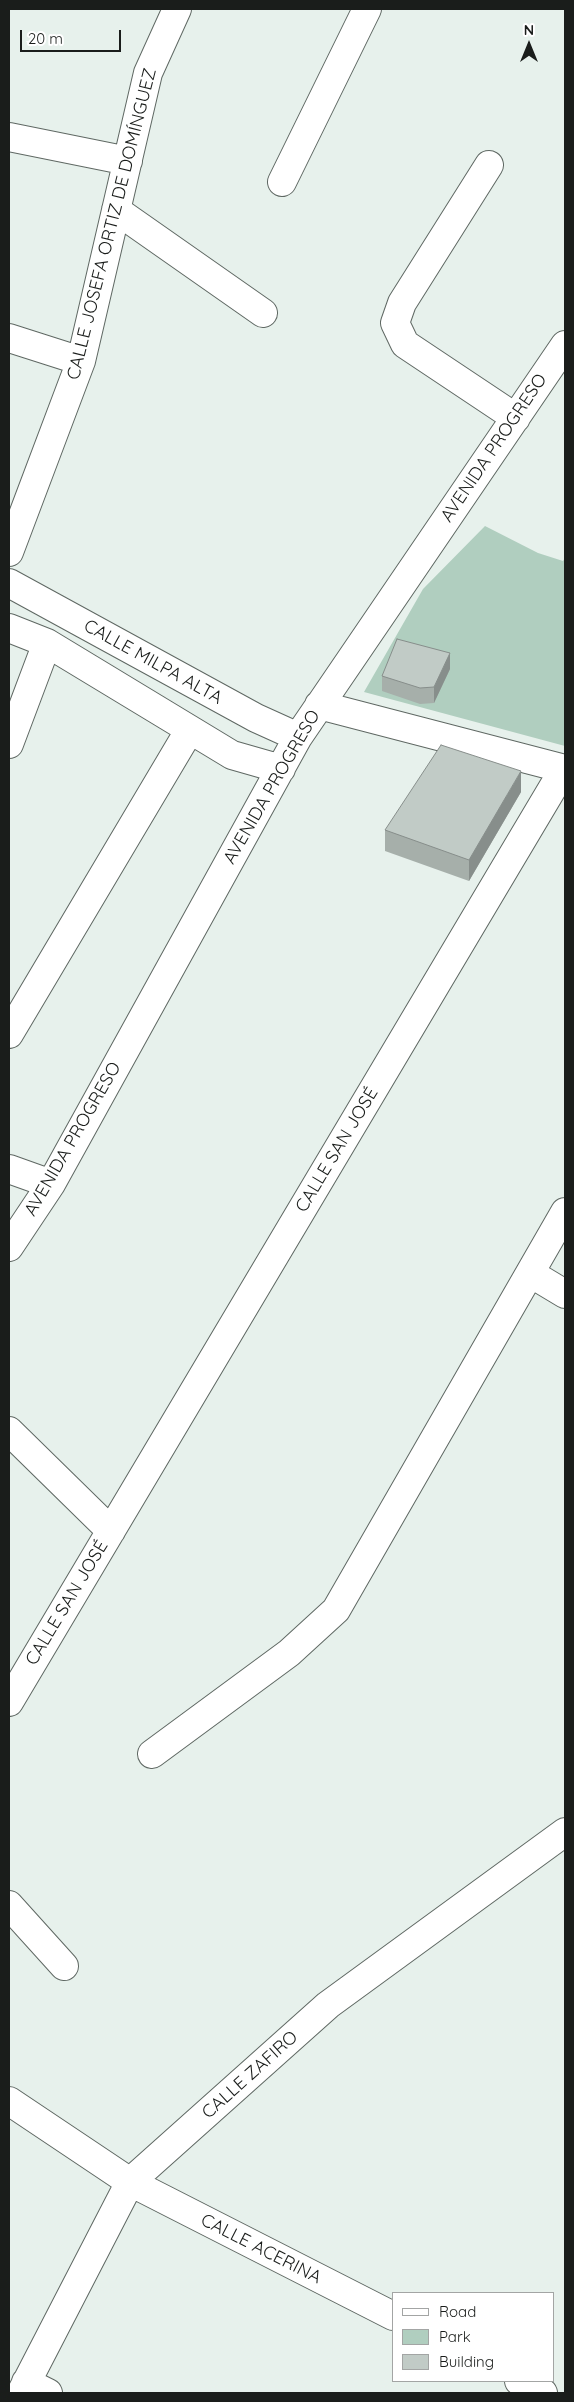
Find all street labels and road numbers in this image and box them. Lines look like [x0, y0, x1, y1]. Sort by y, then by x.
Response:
street label: CALLE JOSEFA ORTIZ DE DOMÍNGUEZ [63, 66, 161, 382]
street label: AVENIDA PROGRESO [436, 370, 552, 526]
street label: CALLE MILPA ALTA [80, 615, 226, 709]
street label: AVENIDA PROGRESO [219, 706, 325, 868]
street label: AVENIDA PROGRESO [20, 1058, 126, 1220]
street label: CALLE SAN JOSÉ [291, 1084, 383, 1216]
street label: CALLE SAN JOSÉ [21, 1537, 113, 1669]
street label: CALLE ZAFIRO [198, 2026, 302, 2124]
street label: CALLE ACERINA [197, 2209, 325, 2289]

